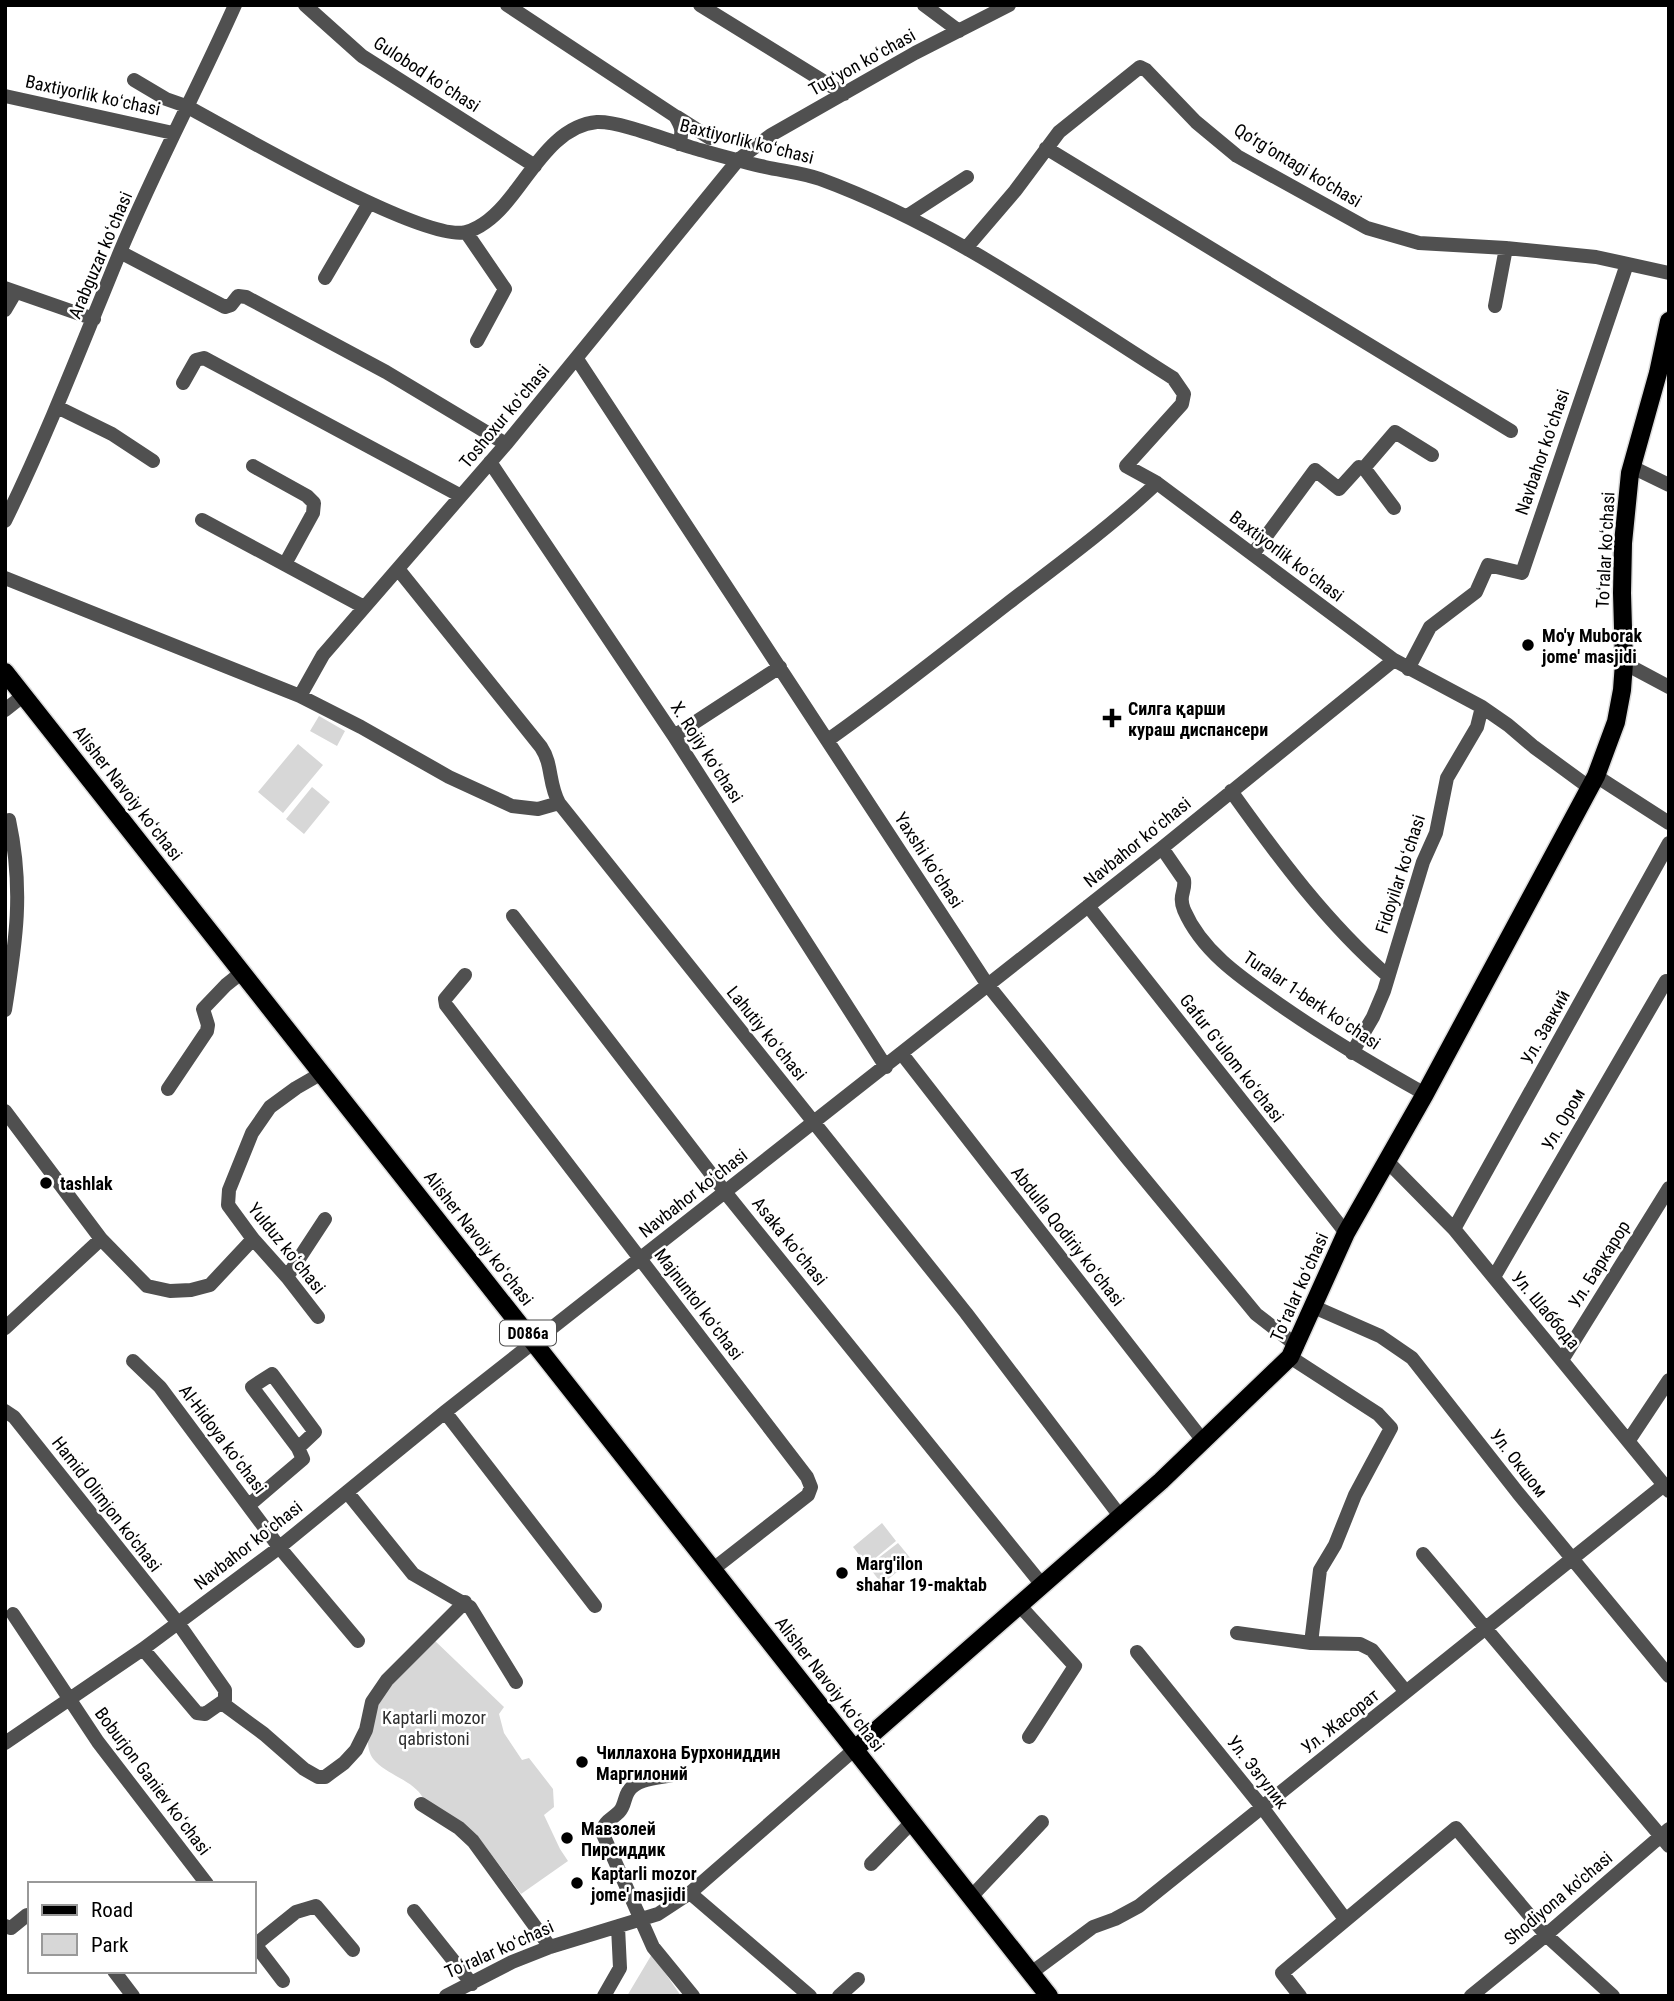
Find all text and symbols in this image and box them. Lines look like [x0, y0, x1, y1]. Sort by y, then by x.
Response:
street label: Tugʻyon koʻchasi [805, 24, 919, 100]
street label: Gulobod koʻchasi [370, 32, 484, 116]
street label: Baxtiyorlik koʻchasi [24, 70, 162, 120]
street label: Baxtiyorlik koʻchasi [678, 114, 816, 168]
street label: Qo‘rg‘ontagi ko‘chasi [1230, 119, 1366, 211]
street label: Arabguzar koʻchasi [64, 188, 136, 322]
street label: Toshoxur koʻchasi [455, 360, 553, 472]
street label: Navbahor koʻchasi [1511, 387, 1573, 517]
street label: Toʻralar koʻchasi [1591, 491, 1619, 609]
street label: Baxtiyorlik koʻchasi [1226, 506, 1348, 606]
place label: Mo'y Muborak jome' masjidi [1541, 625, 1642, 667]
marker: Mo'y Muborak jome' masjidi [1520, 637, 1536, 653]
street label: X. Rojiy koʻchasi [667, 698, 747, 806]
place label: Силга қарши кураш диспансери [1128, 698, 1268, 740]
marker: Силга қарши кураш диспансери [1102, 708, 1122, 728]
street label: Alisher Navoiy koʻchasi [69, 722, 187, 864]
street label: Navbahor koʻchasi [1079, 793, 1195, 891]
street label: Yaxshi koʻchasi [890, 808, 968, 912]
street label: Fidoyilar koʻchasi [1371, 812, 1429, 936]
street label: Turalar 1-berk koʻchasi [1239, 946, 1385, 1054]
street label: Lahutiy koʻchasi [723, 982, 811, 1084]
street label: Ул. Завкий [1516, 986, 1574, 1068]
street label: Gafur Gʻulom koʻchasi [1176, 990, 1288, 1126]
street label: Ул. Ором [1537, 1084, 1589, 1154]
street label: Navbahor koʻchasi [635, 1144, 751, 1242]
street label: Abdulla Qodiriy koʻchasi [1007, 1162, 1129, 1310]
street label: Alisher Navoiy koʻchasi [420, 1167, 538, 1309]
place label: tashlak [60, 1173, 113, 1194]
marker: tashlak [38, 1175, 54, 1191]
street label: Asaka koʻchasi [748, 1193, 832, 1289]
street label: Yulduz koʻchasi [244, 1198, 330, 1298]
street label: Ул. Баркарор [1564, 1216, 1634, 1311]
street label: Toʻralar koʻchasi [1266, 1229, 1332, 1345]
street label: Majnuntol koʻchasi [650, 1244, 748, 1364]
street label: Ул. Шаббода [1508, 1267, 1584, 1353]
road number: D086a [500, 1320, 556, 1345]
street label: Al-Hidoya koʻchasi [175, 1380, 271, 1498]
street label: Ул. Окшом [1486, 1425, 1552, 1501]
street label: Hamid Olimjon ko'chasi [48, 1432, 166, 1576]
street label: Navbahor koʻchasi [190, 1496, 306, 1594]
place label: Marg'ilon shahar 19-maktab [856, 1553, 987, 1595]
marker: Marg'ilon shahar 19-maktab [834, 1565, 850, 1581]
street label: Alisher Navoiy koʻchasi [771, 1613, 889, 1755]
street label: Ул. Жасорат [1297, 1684, 1383, 1758]
street label: Boburjon Ganiev koʻchasi [91, 1703, 215, 1859]
park label: Kaptarli mozor qabristoni [382, 1707, 486, 1749]
street label: Ул. Эзгулик [1223, 1731, 1293, 1813]
place label: Чиллахона Бурхониддин Маргилоний [596, 1742, 781, 1784]
marker: Чиллахона Бурхониддин Маргилоний [574, 1754, 590, 1770]
place label: Мавзолей Пирсиддик [581, 1818, 666, 1860]
marker: Мавзолей Пирсиддик [559, 1830, 575, 1846]
street label: Shodiyona ko'chasi [1500, 1847, 1616, 1949]
place label: Kaptarli mozor jome' masjidi [590, 1863, 697, 1905]
marker: Kaptarli mozor jome' masjidi [569, 1875, 585, 1891]
legend [28, 1882, 256, 1973]
text: Road [91, 1898, 133, 1922]
street label: Toʻralar koʻchasi [441, 1916, 557, 1982]
text: Park [91, 1933, 129, 1957]

